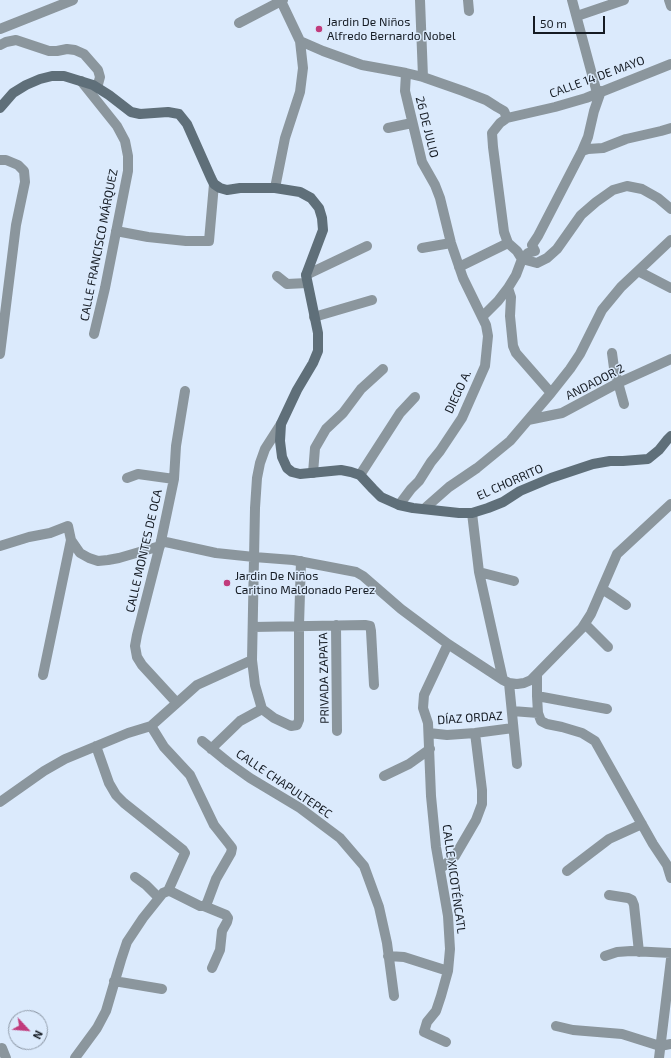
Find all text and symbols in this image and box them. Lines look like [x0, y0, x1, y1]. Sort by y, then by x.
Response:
scale bar [535, 8, 607, 34]
place label: Jardin De Niños Alfredo Bernardo Nobel [327, 15, 455, 43]
text: 50 m [540, 16, 567, 30]
marker: Jardin De Niños Alfredo Bernardo Nobel [314, 24, 324, 34]
street label: CALLE 14 DE MAYO [547, 53, 647, 101]
street label: 26 DE JULIO [412, 95, 442, 159]
street label: CALLE FRANCISCO MÁRQUEZ [77, 168, 121, 322]
street label: ANDADOR 2 [563, 361, 627, 403]
street label: DIEGO A. [442, 368, 474, 416]
street label: EL CHORRITO [475, 461, 545, 503]
street label: CALLE MONTES DE OCA [123, 488, 165, 614]
place label: Jardin De Niños Caritino Maldonado Perez [235, 569, 375, 597]
marker: Jardin De Niños Caritino Maldonado Perez [222, 578, 232, 588]
street label: PRIVADA ZAPATA [316, 632, 332, 724]
street label: DÍAZ ORDAZ [437, 709, 503, 727]
street label: CALLE CHAPULTEPEC [233, 747, 335, 821]
street label: CALLE XICOTÉNCATL [439, 824, 469, 934]
north arrow [8, 1010, 48, 1050]
text: N [31, 1029, 46, 1041]

